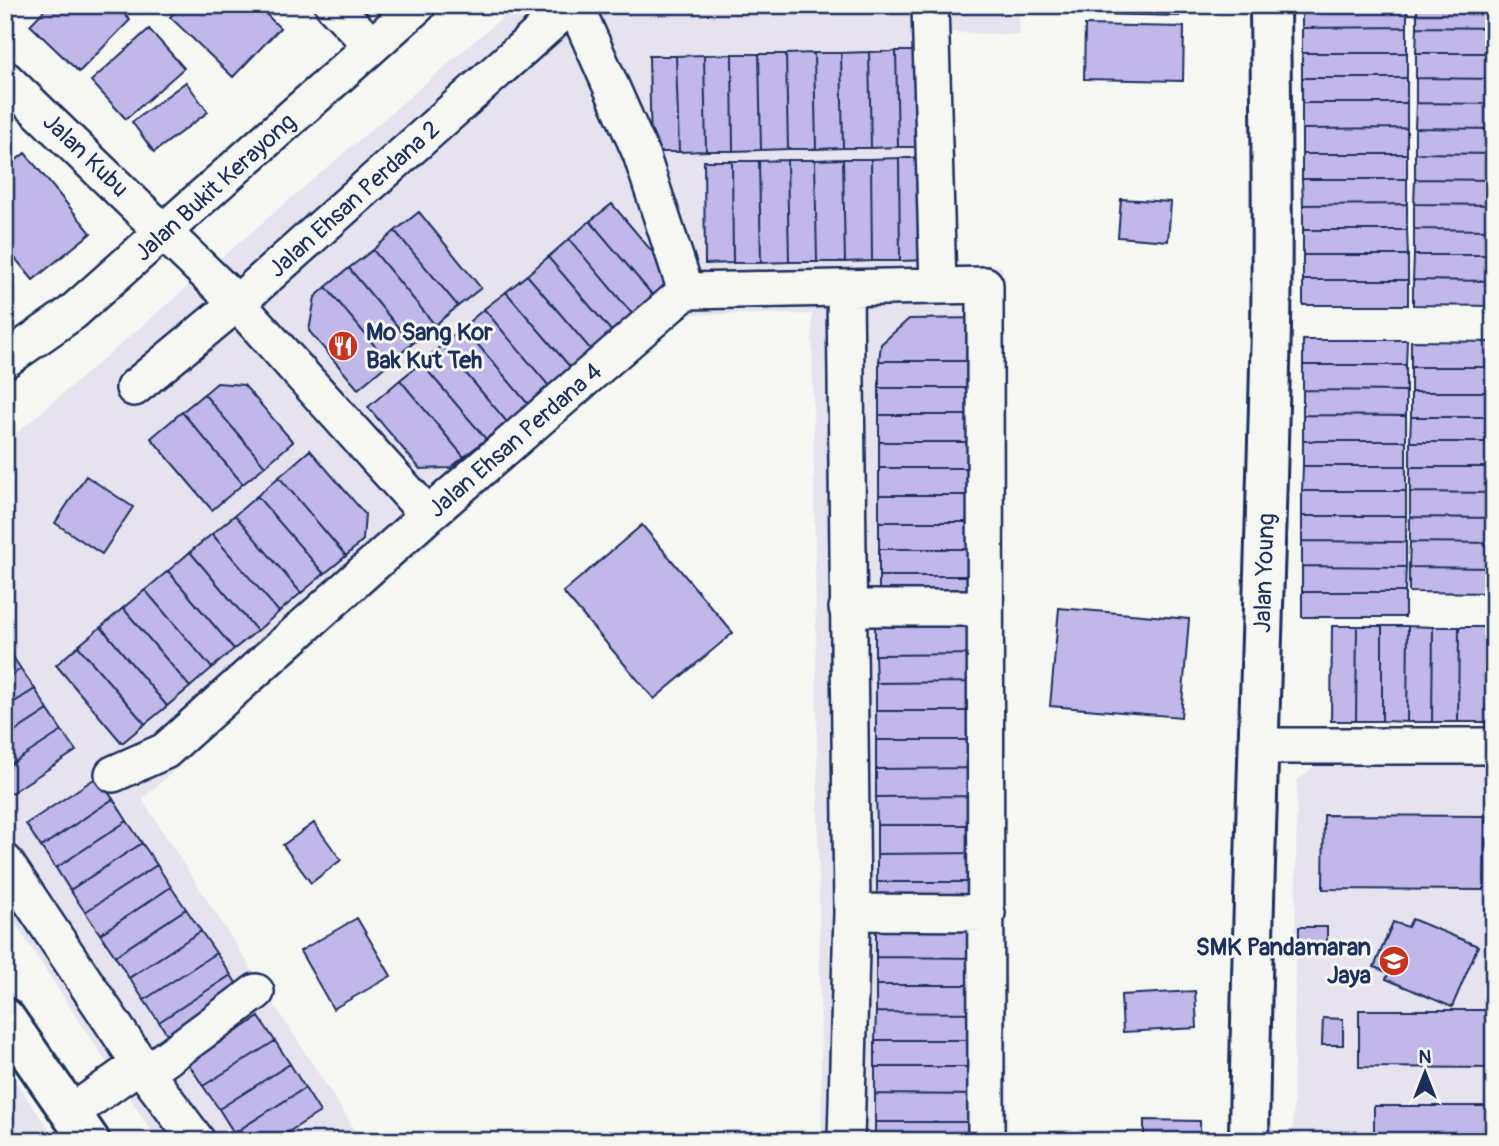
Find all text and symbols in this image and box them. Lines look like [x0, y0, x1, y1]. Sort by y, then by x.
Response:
street label: Jalan Kubu [37, 107, 135, 203]
street label: Jalan Bukit Kerayong [129, 107, 302, 267]
street label: Jalan Ehsan Perdana 2 [263, 115, 446, 284]
place label: Mo Sang Kor Bak Kut Teh [366, 318, 493, 375]
restaurant icon: Mo Sang Kor Bak Kut Teh [326, 329, 360, 363]
street label: Jalan Ehsan Perdana 4 [423, 357, 608, 524]
street label: Jalan Young [1248, 513, 1281, 633]
place label: SMK Pandamaran Jaya [1196, 933, 1371, 990]
school or university icon: SMK Pandamaran Jaya [1377, 944, 1411, 978]
north arrow [1390, 1038, 1460, 1108]
text: N [1419, 1045, 1432, 1069]

